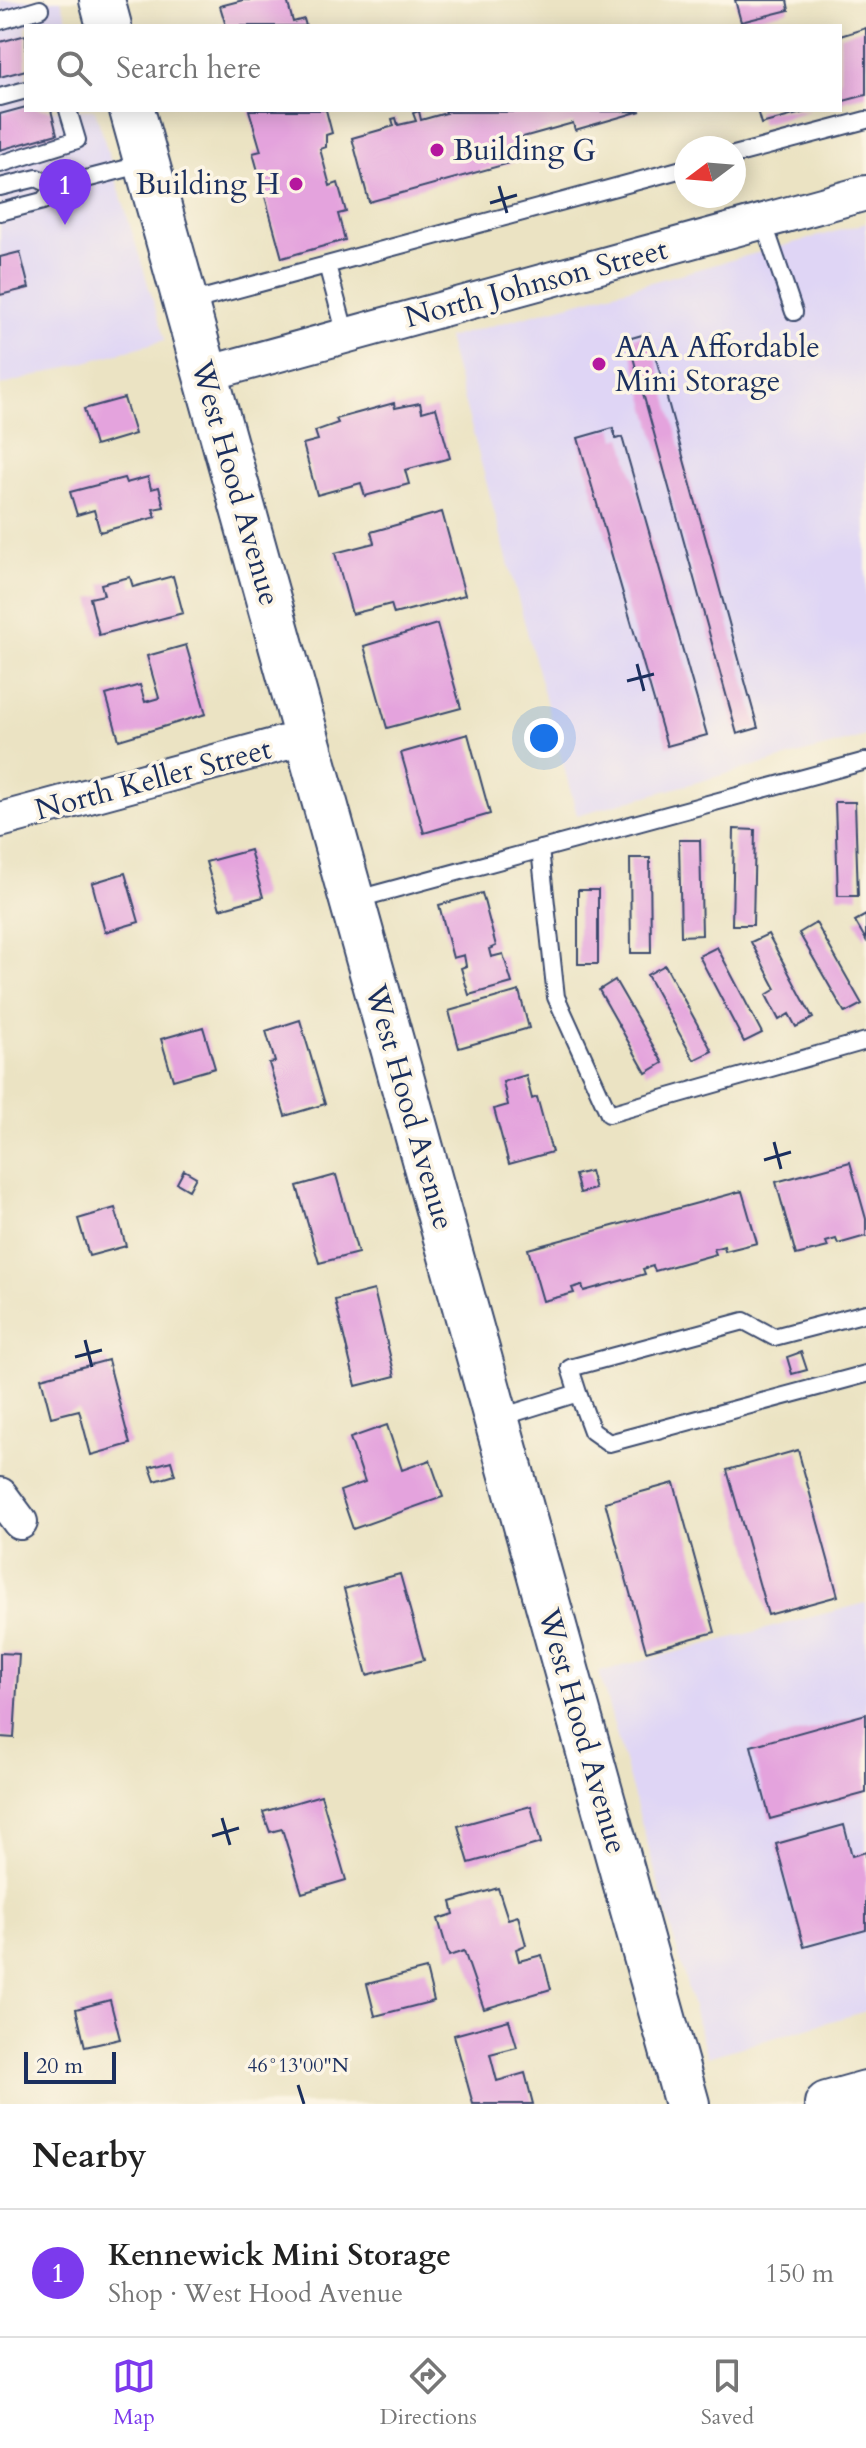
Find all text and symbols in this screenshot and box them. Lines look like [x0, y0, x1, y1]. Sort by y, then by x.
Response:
search box [24, 24, 842, 112]
icon: search [52, 46, 96, 90]
text: Search here [116, 48, 261, 89]
place label: Building G [453, 130, 596, 171]
north arrow [674, 136, 746, 208]
marker: Building G [428, 141, 446, 159]
pin: 1 [39, 159, 91, 225]
place label: Building H [136, 164, 280, 205]
marker: Building H [287, 175, 305, 193]
street label: North Johnson Street [400, 229, 672, 338]
place label: AAA Affordable Mini Storage [615, 327, 820, 402]
street label: West Hood Avenue [181, 355, 290, 610]
marker: AAA Affordable Mini Storage [590, 355, 608, 373]
your location [524, 718, 564, 758]
street label: North Keller Street [31, 728, 276, 831]
street label: West Hood Avenue [355, 979, 464, 1234]
street label: West Hood Avenue [528, 1603, 637, 1858]
scale bar [24, 2048, 116, 2084]
text: 20 m [36, 2051, 83, 2081]
text: 46°13'00"N [247, 2052, 349, 2079]
text: Nearby [32, 2133, 147, 2179]
text: Kennewick Mini Storage [108, 2235, 451, 2276]
text: 1 [51, 2256, 65, 2291]
text: 150 m [765, 2256, 834, 2291]
text: Shop · West Hood Avenue [108, 2276, 403, 2311]
tab: Map [112, 2354, 156, 2432]
tab: Directions [380, 2354, 477, 2432]
tab: Saved [701, 2354, 754, 2432]

